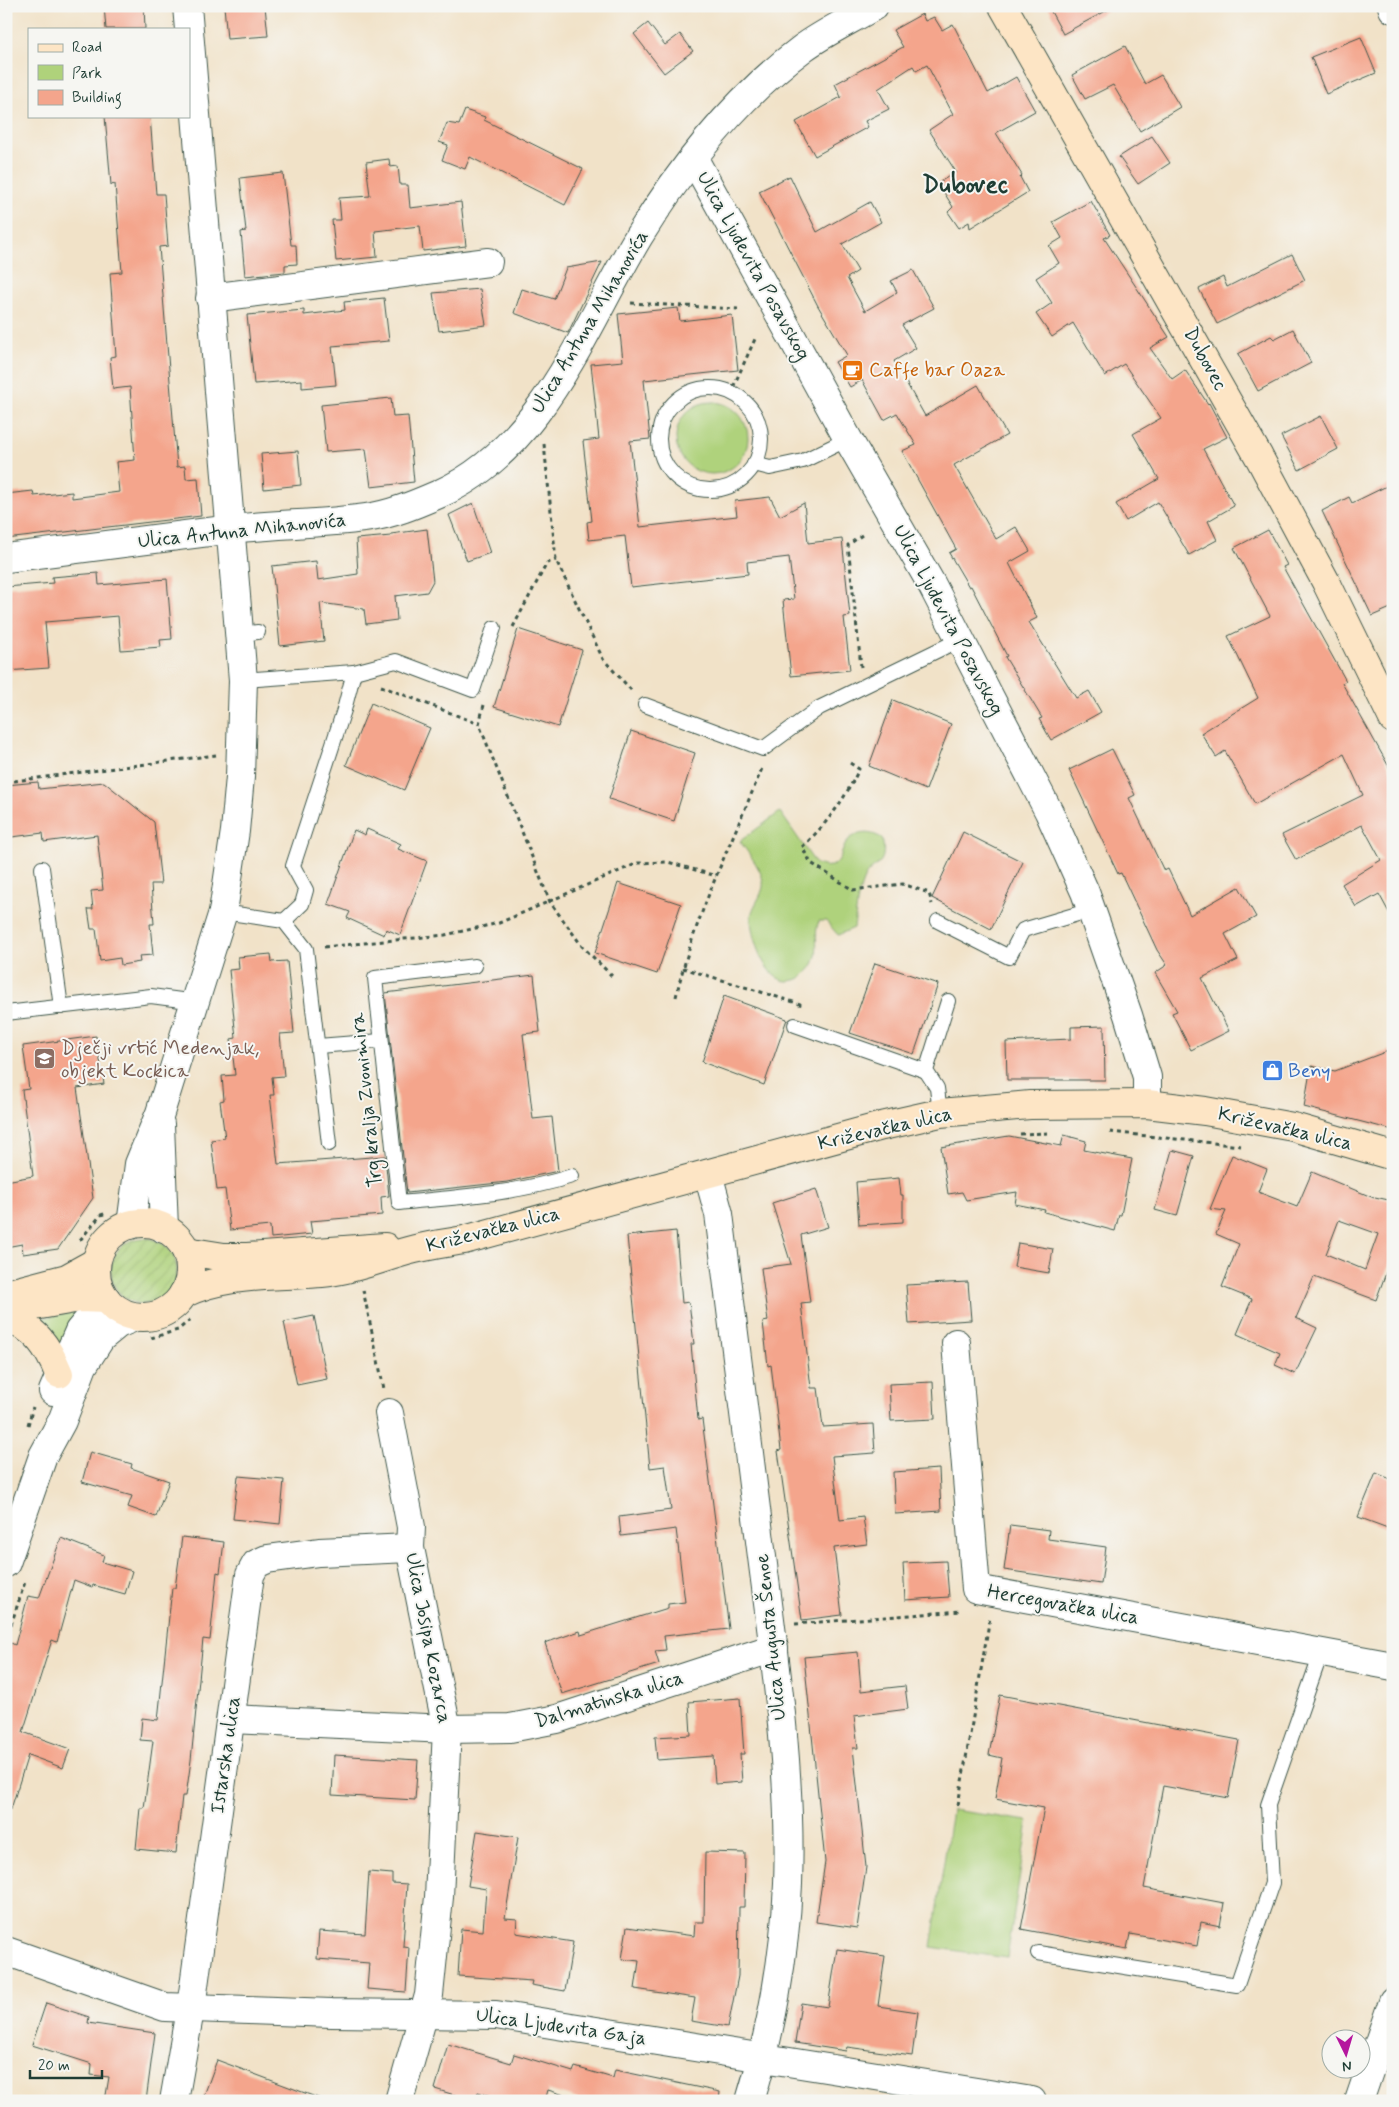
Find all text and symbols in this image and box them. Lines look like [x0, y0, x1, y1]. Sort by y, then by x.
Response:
legend [28, 28, 190, 118]
text: Road [72, 38, 102, 58]
text: Park [72, 64, 102, 84]
text: Building [72, 88, 122, 109]
street label: Ulica Ljudevita Posavskog [689, 167, 816, 366]
district label: Dubovec [922, 169, 1008, 202]
street label: Ulica Antuna Mihanovića [524, 225, 656, 419]
street label: Dubovec [1177, 322, 1233, 396]
place label: Caffe bar Oaza [869, 357, 1006, 384]
cafe icon: Caffe bar Oaza [841, 358, 865, 382]
street label: Ulica Antuna Mihanovića [136, 507, 348, 555]
street label: Ulica Ljudevita Posavskog [885, 520, 1010, 721]
street label: Trg kralja Zvonimira [344, 1010, 391, 1189]
place label: Dječji vrtić Medenjak, objekt Kockica [61, 1035, 259, 1085]
school or university icon: Dječji vrtić Medenjak, objekt Kockica [33, 1047, 57, 1071]
place label: Beny [1288, 1058, 1331, 1085]
shop icon: Beny [1260, 1059, 1284, 1083]
street label: Križevačka ulica [815, 1100, 955, 1158]
street label: Križevačka ulica [1215, 1100, 1355, 1158]
street label: Križevačka ulica [423, 1200, 563, 1260]
street label: Ulica Josipa Kozarca [398, 1550, 458, 1726]
street label: Ulica Augusta Šenoe [749, 1552, 793, 1722]
street label: Hercegovačka ulica [985, 1578, 1141, 1632]
street label: Dalmatinska ulica [531, 1665, 687, 1735]
street label: Istarska ulica [204, 1695, 248, 1815]
street label: Ulica Ljudevita Gaja [474, 2002, 648, 2052]
north arrow [1322, 2030, 1372, 2080]
scale bar [30, 2047, 102, 2079]
text: 20 m [38, 2056, 70, 2076]
text: N [1342, 2057, 1352, 2075]

